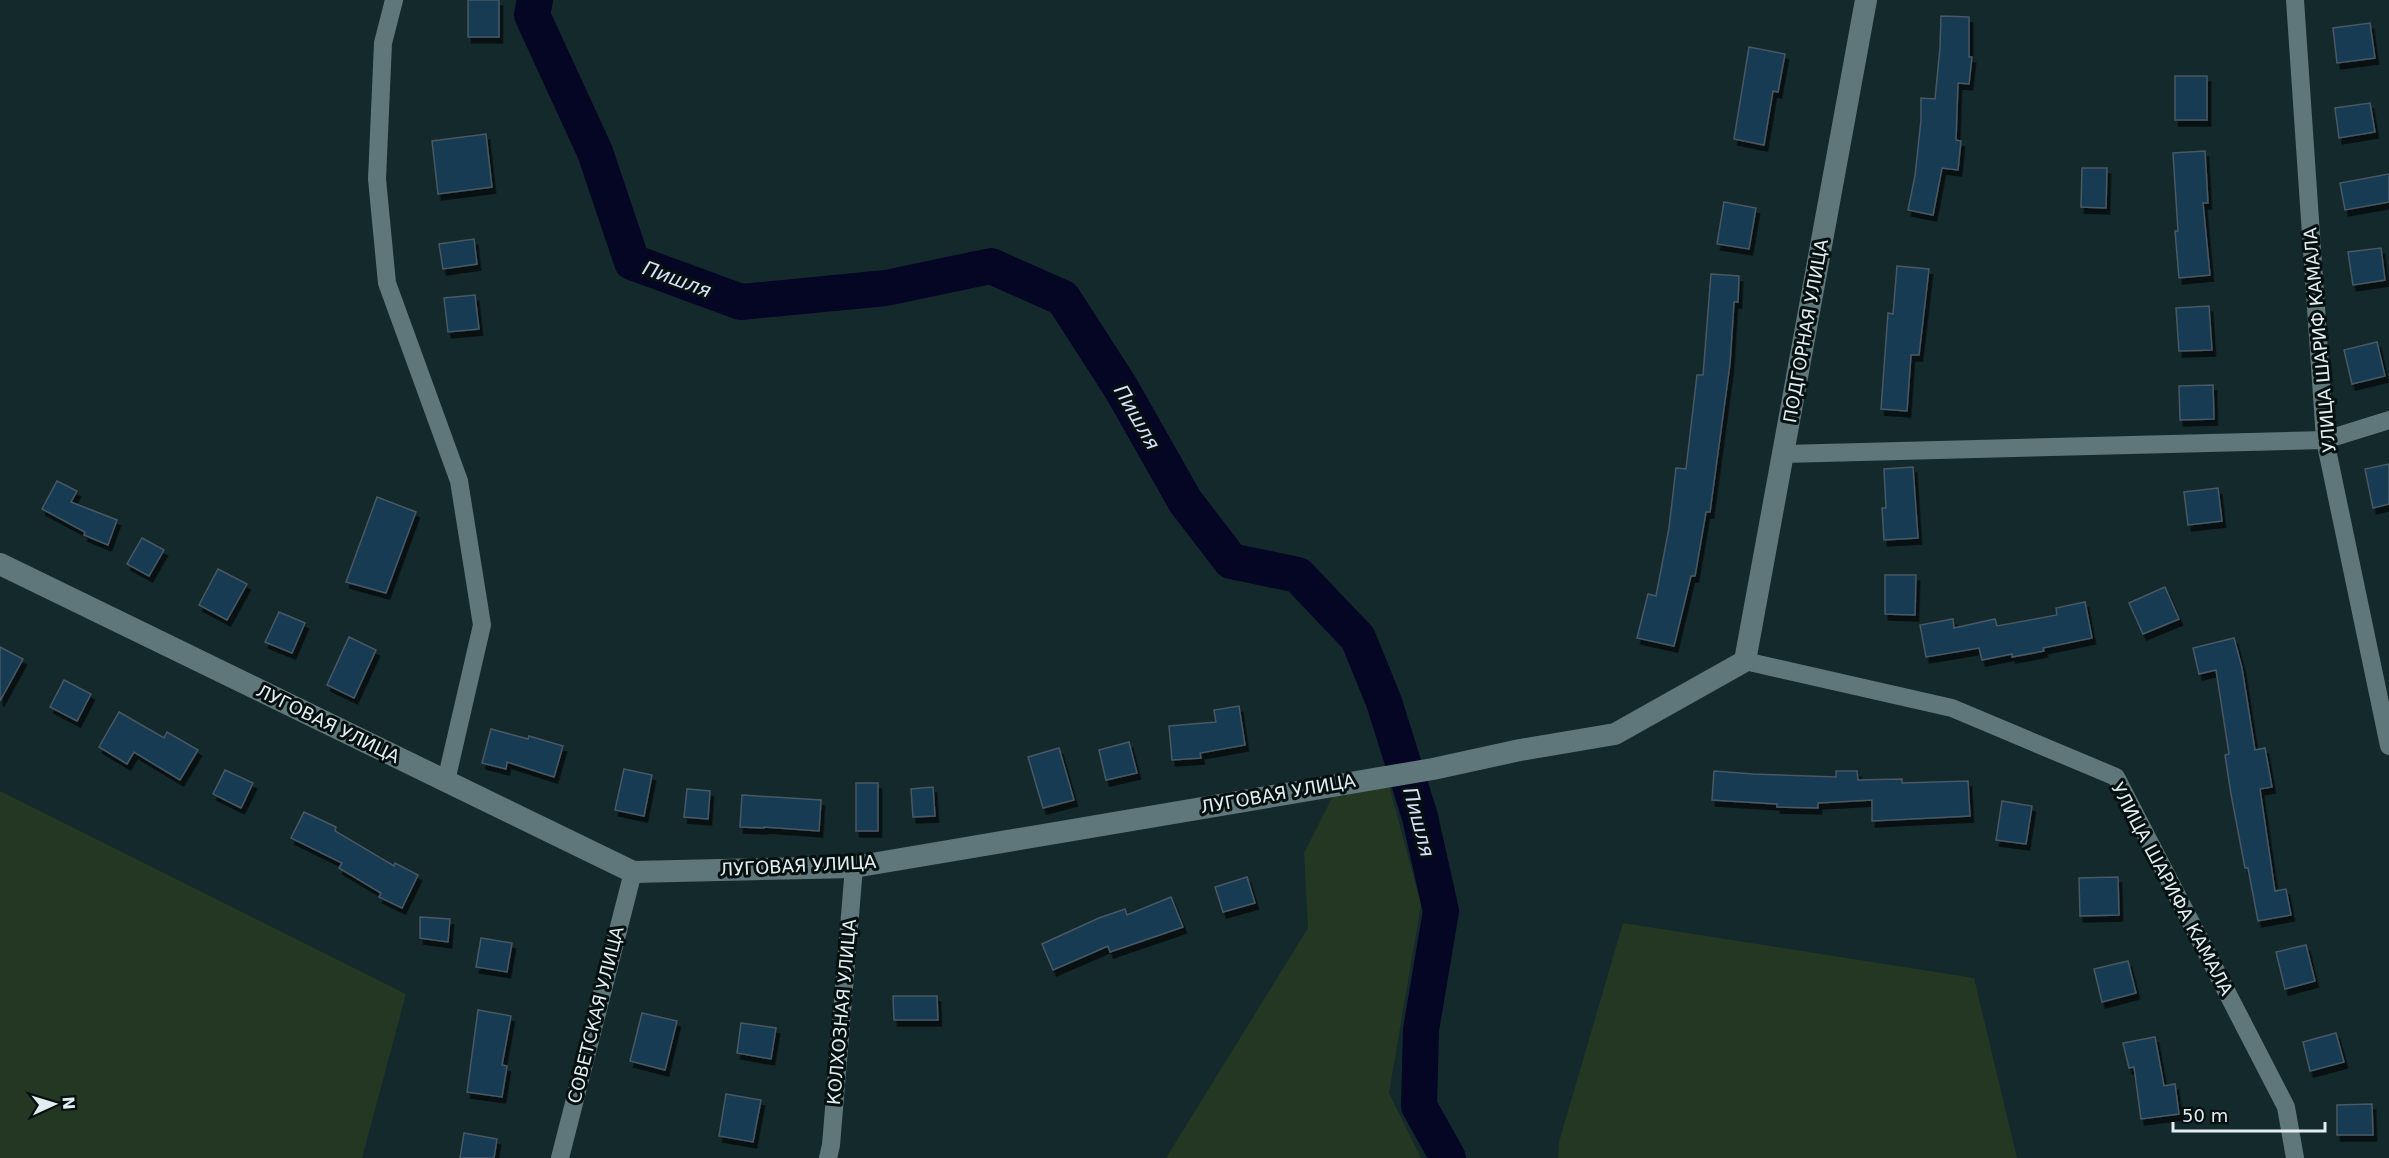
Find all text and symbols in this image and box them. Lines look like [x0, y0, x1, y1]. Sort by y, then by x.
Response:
street label: УЛИЦА ШАРИФ КАМАЛА [2299, 226, 2340, 453]
street label: ПОДГОРНАЯ УЛИЦА [1779, 237, 1832, 424]
water label: Пишля [639, 256, 715, 302]
water label: Пишля [1109, 380, 1165, 454]
street label: ЛУГОВАЯ УЛИЦА [253, 680, 404, 768]
street label: ЛУГОВАЯ УЛИЦА [1199, 769, 1358, 817]
street label: УЛИЦА ШАРИФА КАМАЛА [2107, 779, 2238, 999]
water label: Пишля [1398, 785, 1440, 859]
street label: ЛУГОВАЯ УЛИЦА [719, 851, 877, 880]
street label: КОЛХОЗНАЯ УЛИЦА [823, 917, 860, 1106]
street label: СОВЕТСКАЯ УЛИЦА [563, 924, 628, 1106]
north arrow [24, 1074, 84, 1134]
scale bar [2173, 1095, 2324, 1133]
text: N [59, 1096, 78, 1110]
text: 50 m [2182, 1105, 2228, 1126]

